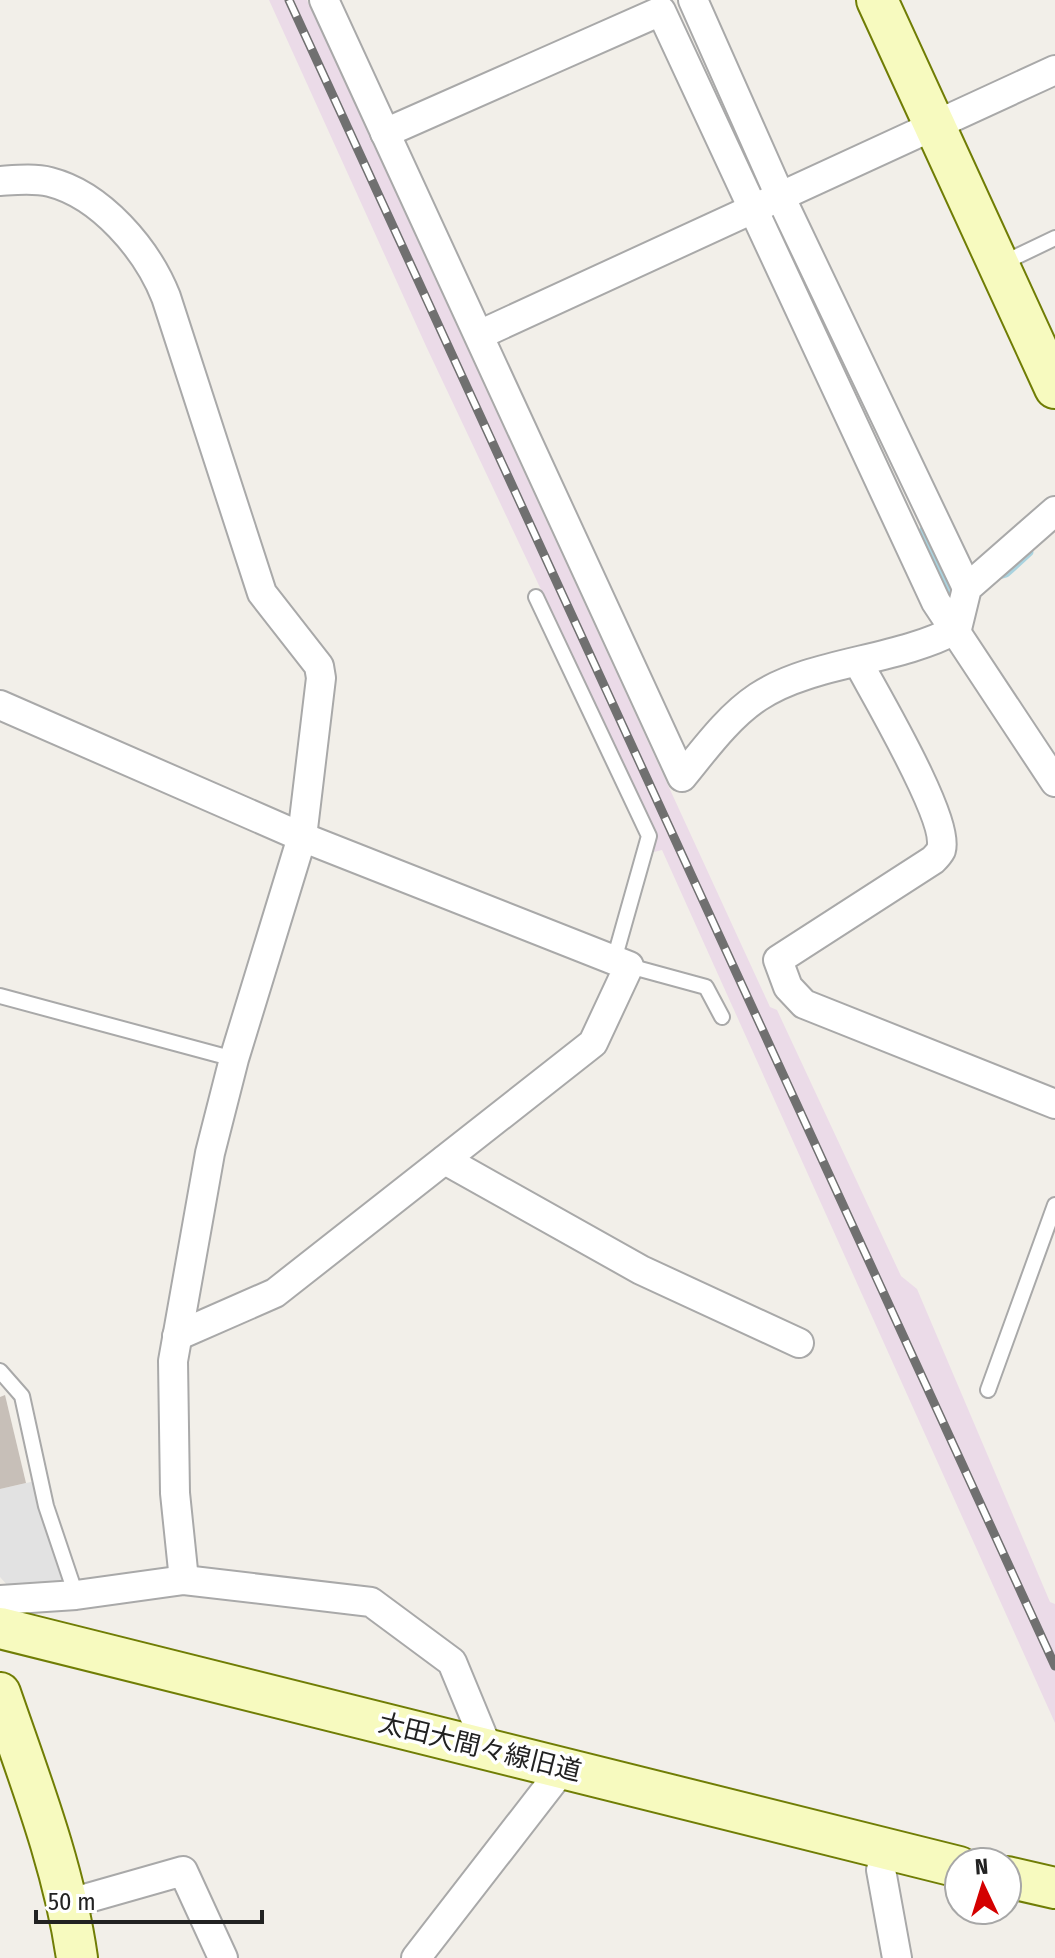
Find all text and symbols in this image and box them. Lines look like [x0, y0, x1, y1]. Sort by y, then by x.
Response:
street label: 太田大間々線旧道 [375, 1707, 585, 1788]
north arrow [943, 1846, 1023, 1926]
text: N [974, 1853, 989, 1880]
scale bar [36, 1874, 262, 1924]
text: 50 m [48, 1888, 96, 1916]

